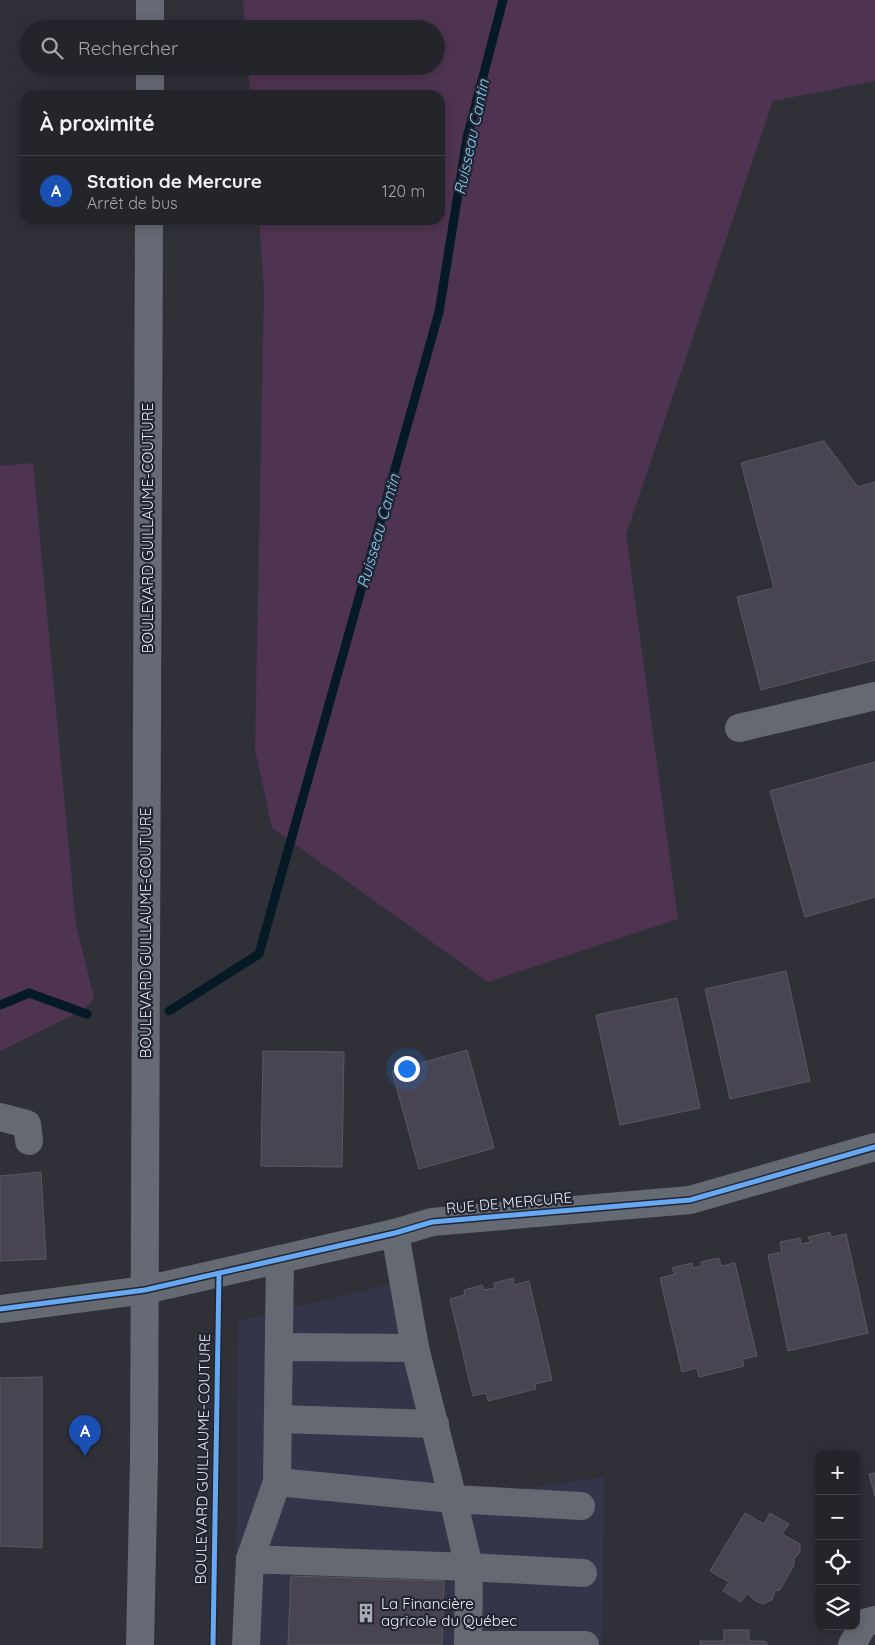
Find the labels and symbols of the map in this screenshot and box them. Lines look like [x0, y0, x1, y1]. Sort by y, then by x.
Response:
water label: Ruisseau Cantin [449, 77, 493, 197]
street label: BOULEVARD GUILLAUME-COUTURE [138, 403, 157, 653]
water label: Ruisseau Cantin [352, 471, 404, 590]
street label: BOULEVARD GUILLAUME-COUTURE [136, 808, 155, 1058]
your location [394, 1056, 420, 1082]
street label: RUE DE MERCURE [445, 1188, 573, 1217]
street label: BOULEVARD GUILLAUME-COUTURE [191, 1333, 214, 1584]
pin: A [69, 1415, 101, 1456]
place label: La Financière agricole du Québec [381, 1594, 517, 1630]
building icon: La Financière agricole du Québec [355, 1602, 377, 1624]

